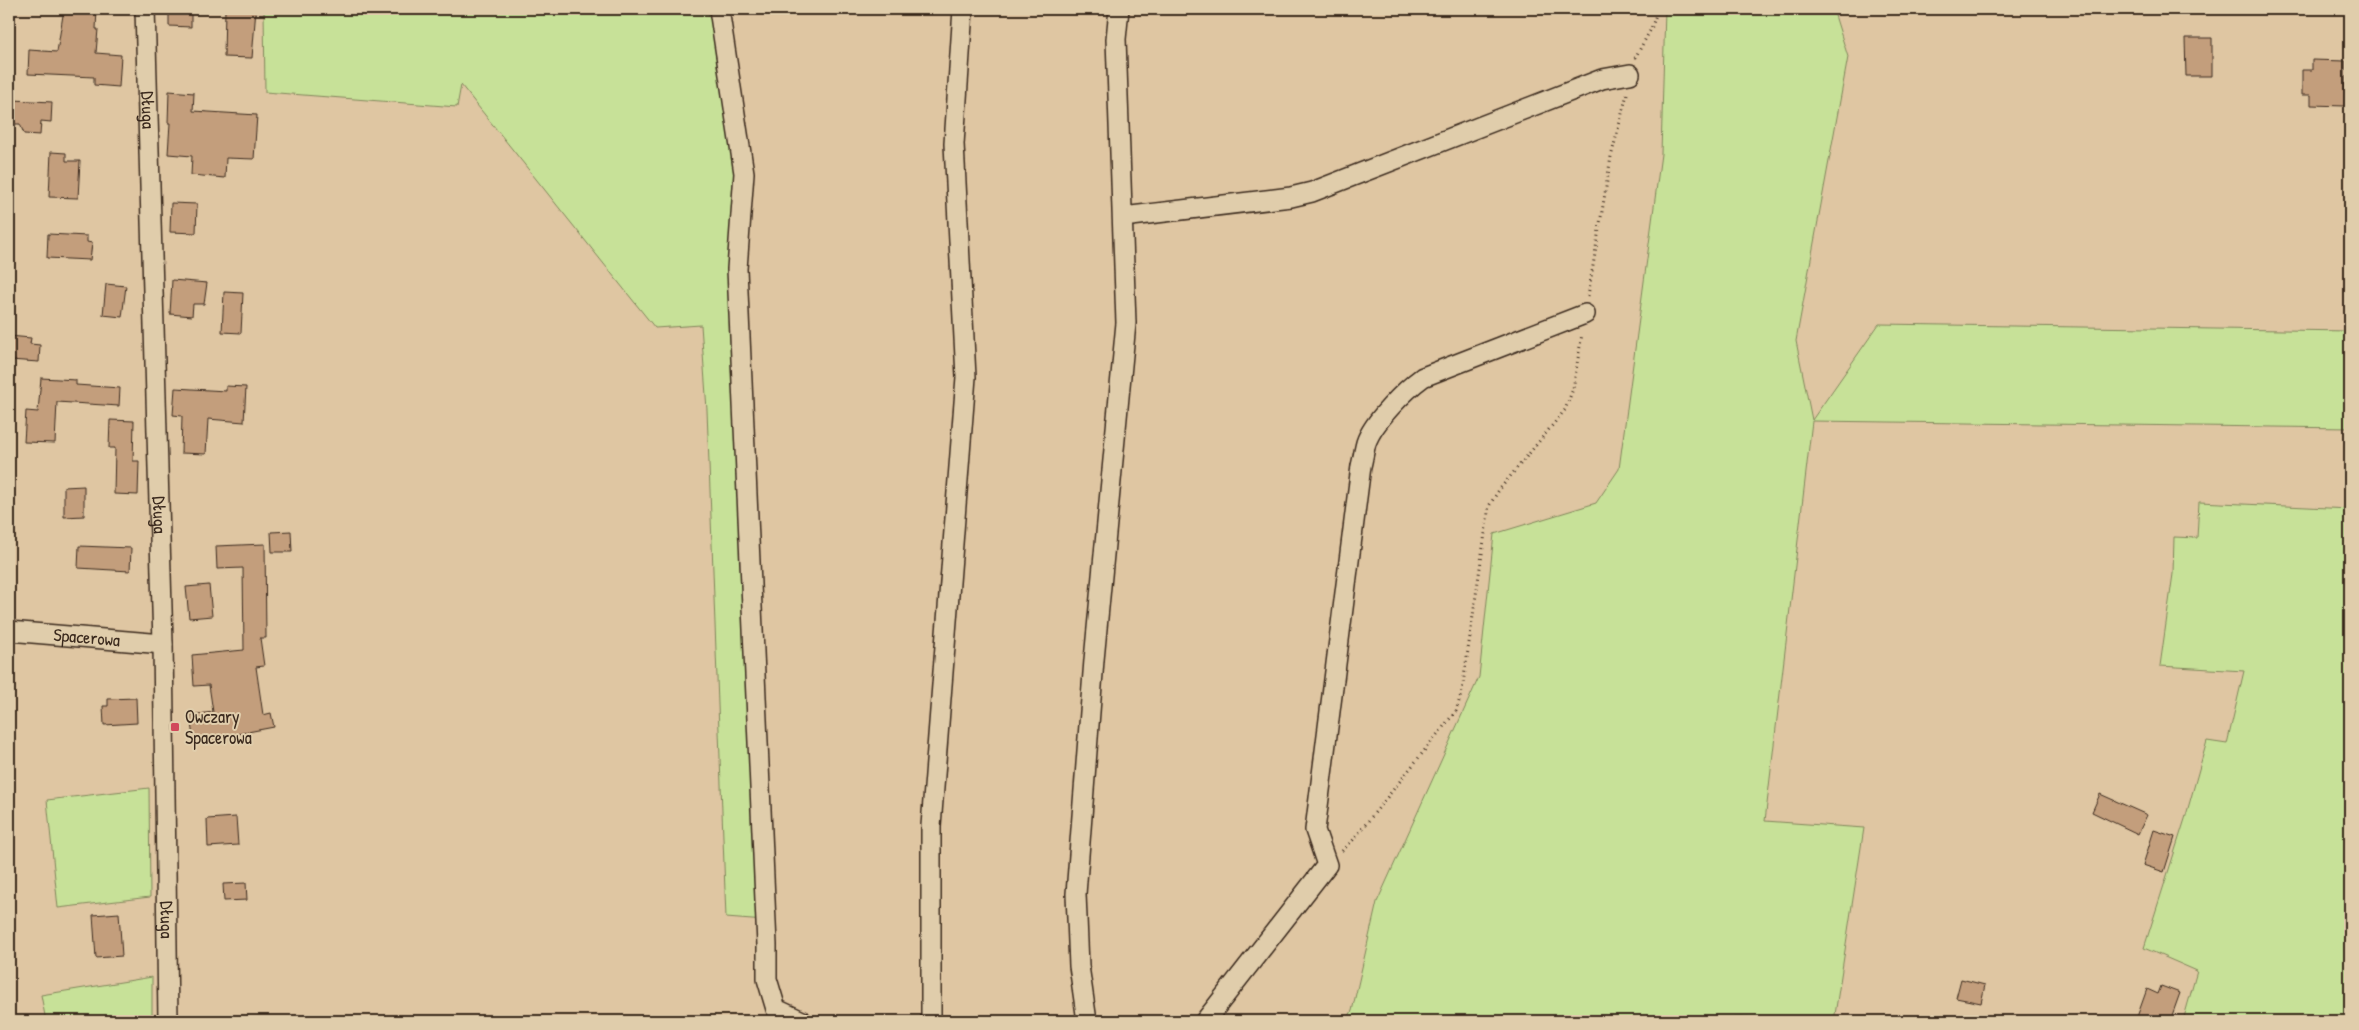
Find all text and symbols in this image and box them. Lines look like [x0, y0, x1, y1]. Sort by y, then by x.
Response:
street label: Długa [135, 91, 161, 129]
street label: Długa [147, 496, 173, 534]
street label: Spacerowa [52, 622, 121, 652]
place label: Owczary Spacerowa [185, 704, 252, 750]
marker: Owczary Spacerowa [169, 721, 181, 733]
street label: Długa [154, 901, 180, 939]

